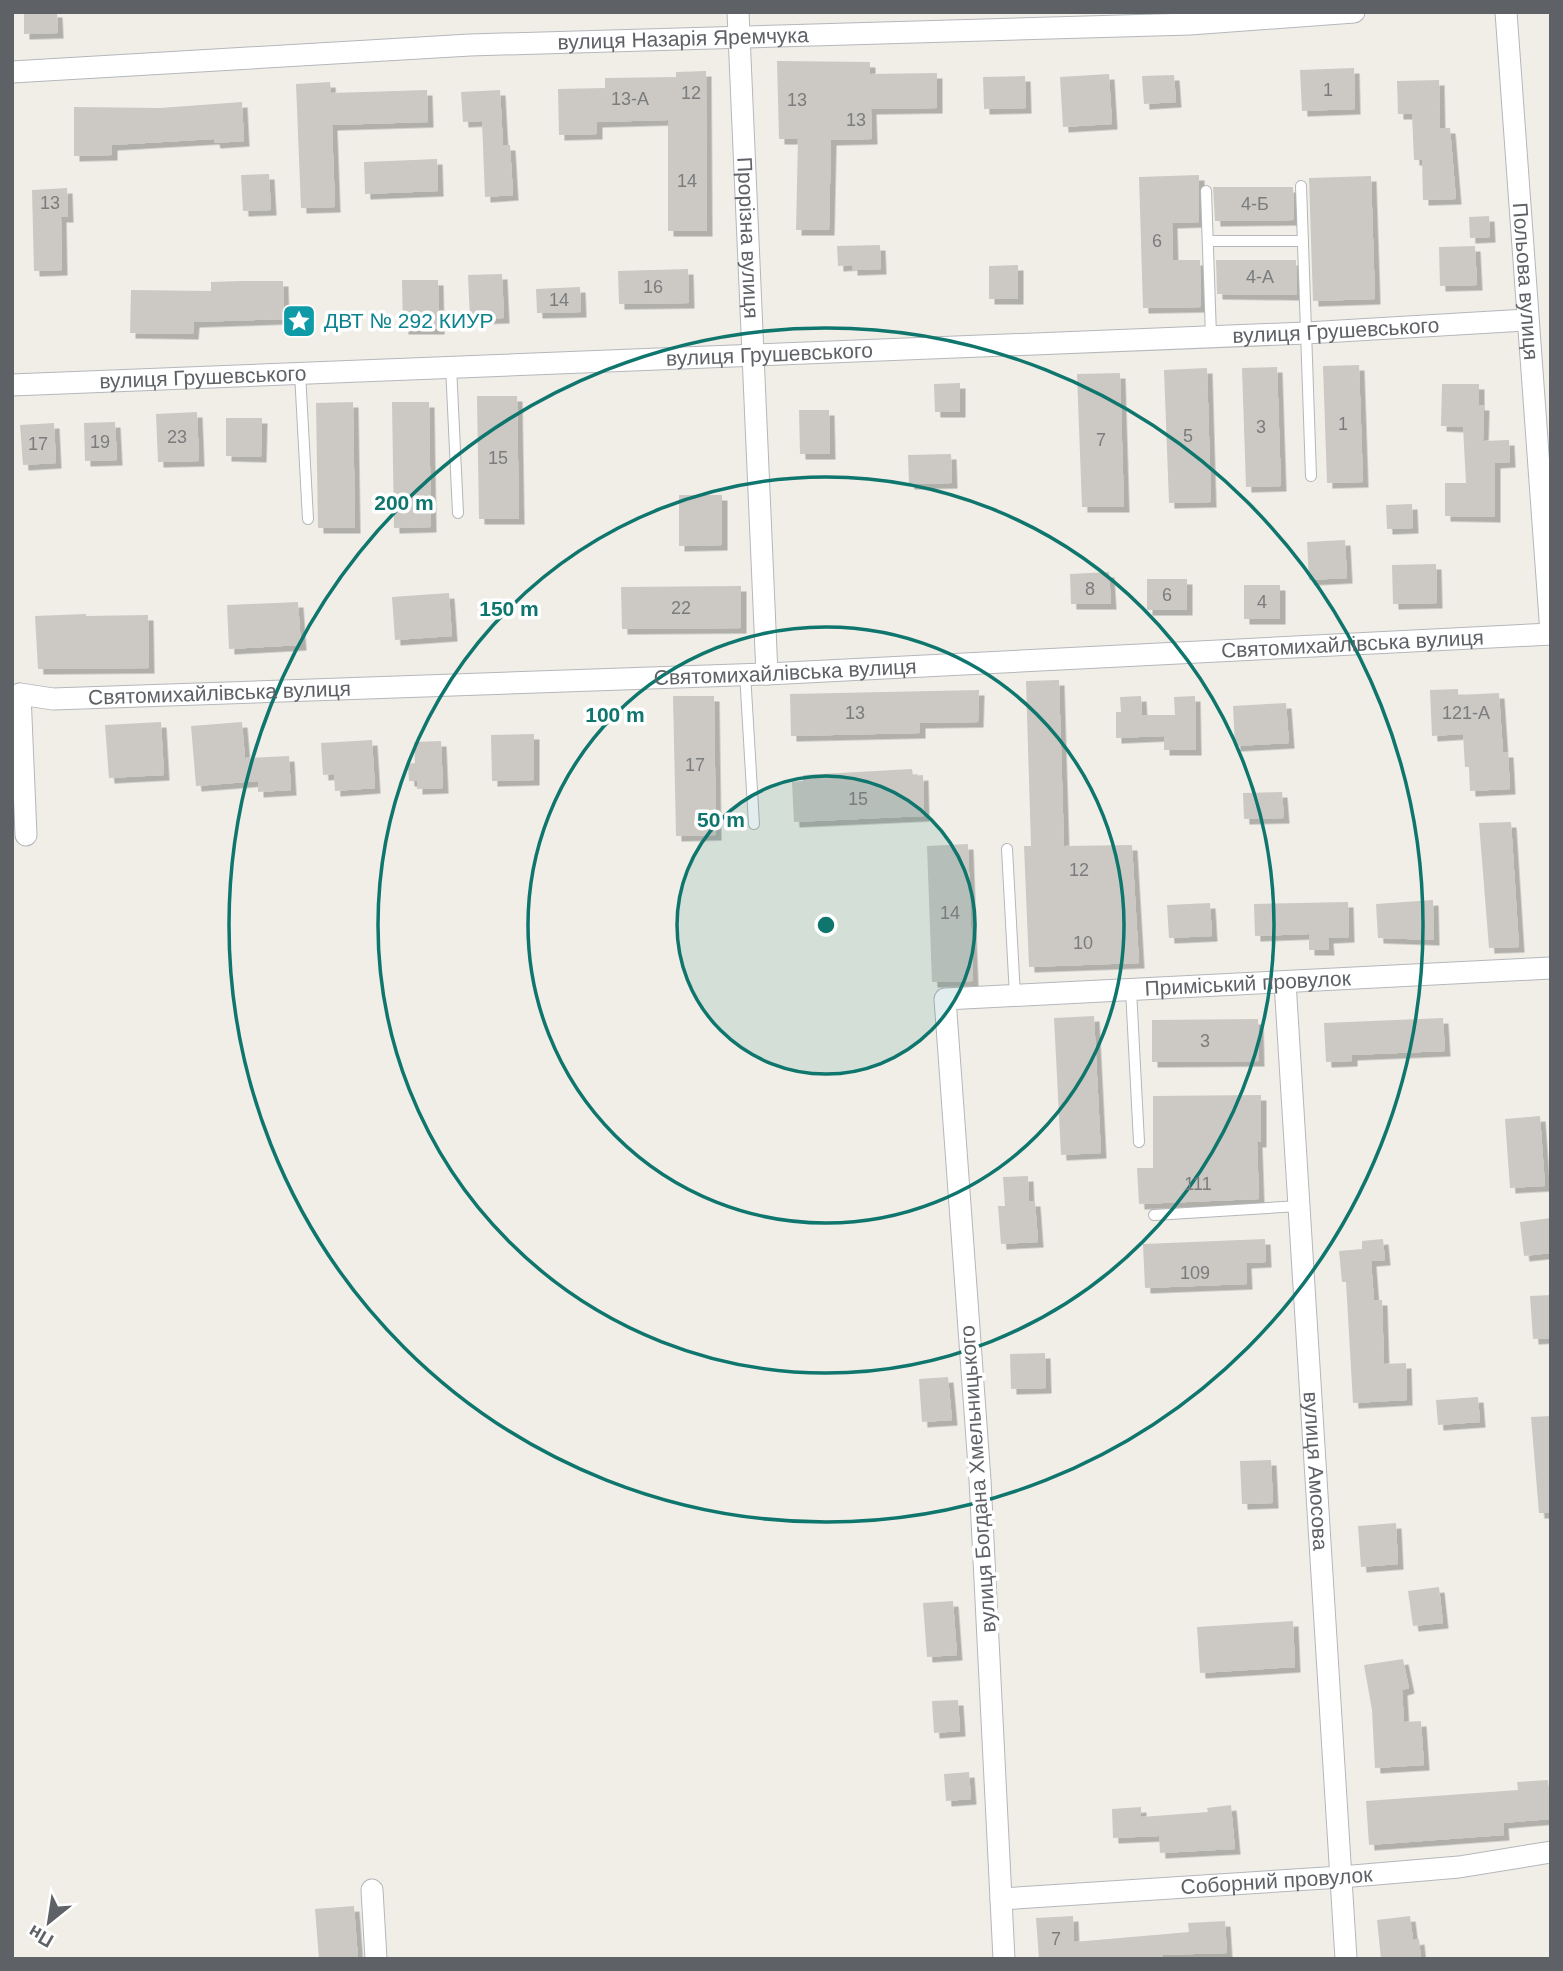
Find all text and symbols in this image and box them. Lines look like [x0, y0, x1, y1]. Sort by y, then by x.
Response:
street label: вулиця Назарія Яремчука [557, 23, 809, 53]
house number: 1 [1323, 80, 1333, 100]
house number: 12 [681, 83, 701, 103]
house number: 13-А [611, 89, 649, 109]
house number: 13 [787, 90, 807, 110]
house number: 13 [846, 110, 866, 130]
street label: Прорізна вулиця [733, 156, 763, 319]
house number: 14 [677, 171, 697, 191]
house number: 13 [40, 193, 60, 213]
house number: 4-Б [1241, 194, 1269, 214]
street label: Польова вулиця [1509, 202, 1543, 361]
house number: 6 [1152, 231, 1162, 251]
house number: 4-А [1246, 267, 1274, 287]
house number: 16 [643, 277, 663, 297]
house number: 14 [549, 290, 569, 310]
place icon: ДВТ № 292 КИУР [280, 302, 318, 340]
place label: ДВТ № 292 КИУР [324, 309, 493, 332]
street label: вулиця Грушевського [1232, 313, 1440, 347]
street label: вулиця Грушевського [665, 338, 873, 370]
street label: вулиця Грушевського [99, 361, 307, 392]
house number: 1 [1338, 414, 1348, 434]
house number: 3 [1256, 417, 1266, 437]
house number: 5 [1183, 426, 1193, 446]
house number: 23 [167, 427, 187, 447]
house number: 7 [1096, 430, 1106, 450]
house number: 19 [90, 432, 110, 452]
house number: 17 [28, 434, 48, 454]
house number: 15 [488, 448, 508, 468]
text: 200 m [374, 491, 434, 514]
house number: 8 [1085, 579, 1095, 599]
house number: 6 [1162, 585, 1172, 605]
house number: 4 [1257, 592, 1267, 612]
text: 150 m [479, 597, 539, 620]
house number: 22 [671, 598, 691, 618]
street label: Святомихайлівська вулиця [1220, 625, 1484, 662]
street label: Святомихайлівська вулиця [653, 654, 917, 689]
street label: Святомихайлівська вулиця [88, 677, 351, 709]
text: 100 m [585, 703, 645, 726]
house number: 13 [845, 703, 865, 723]
house number: 121-А [1442, 703, 1490, 723]
house number: 17 [685, 755, 705, 775]
house number: 15 [848, 789, 868, 809]
text: 50 m [697, 808, 745, 831]
house number: 12 [1069, 860, 1089, 880]
house number: 14 [940, 903, 960, 923]
centre of rings [814, 913, 838, 937]
house number: 10 [1073, 933, 1093, 953]
street label: Приміський провулок [1144, 966, 1352, 1000]
house number: 3 [1200, 1031, 1210, 1051]
house number: 111 [1184, 1174, 1212, 1194]
house number: 109 [1180, 1263, 1210, 1283]
street label: вулиця Богдана Хмельницького [955, 1325, 1000, 1634]
street label: вулиця Амосова [1300, 1391, 1332, 1551]
street label: Соборний провулок [1180, 1862, 1374, 1898]
north arrow [14, 1887, 84, 1957]
text: Пн [25, 1921, 57, 1952]
house number: 7 [1051, 1929, 1061, 1949]

